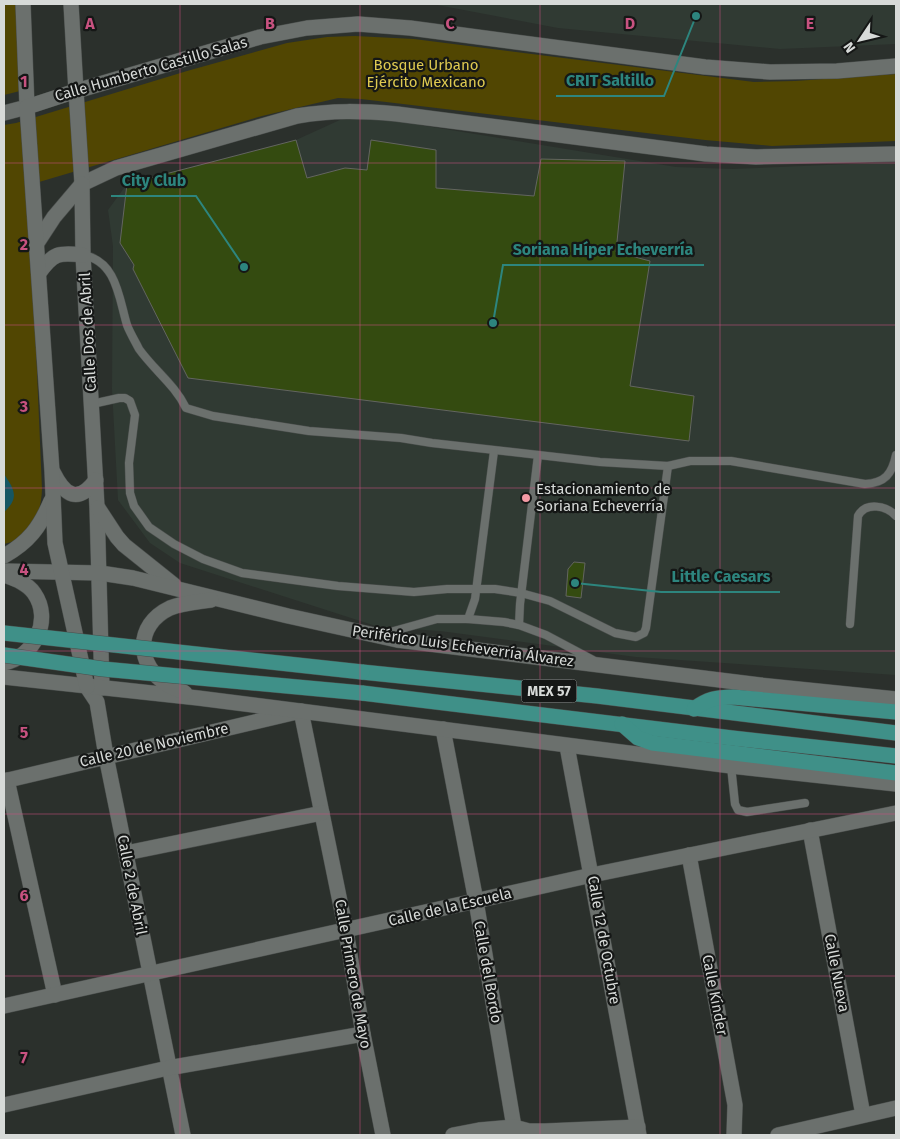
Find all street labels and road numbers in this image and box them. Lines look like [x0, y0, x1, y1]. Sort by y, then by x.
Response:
street label: Calle Humberto Castillo Salas [53, 33, 249, 105]
street label: Calle Dos de Abril [76, 271, 100, 392]
street label: Periférico Luis Echeverría Álvarez [351, 622, 575, 671]
road number: MEX 57 [522, 679, 576, 702]
street label: Calle 20 de Noviembre [78, 719, 230, 771]
street label: Calle 2 de Abril [113, 833, 151, 937]
street label: Calle 12 de Octubre [584, 874, 624, 1006]
street label: Calle de la Escuela [387, 884, 513, 930]
street label: Calle Primero de Mayo [331, 898, 375, 1050]
street label: Calle del Bordo [470, 919, 506, 1025]
street label: Calle Nueva [821, 932, 853, 1014]
street label: Calle Kínder [698, 953, 732, 1037]

